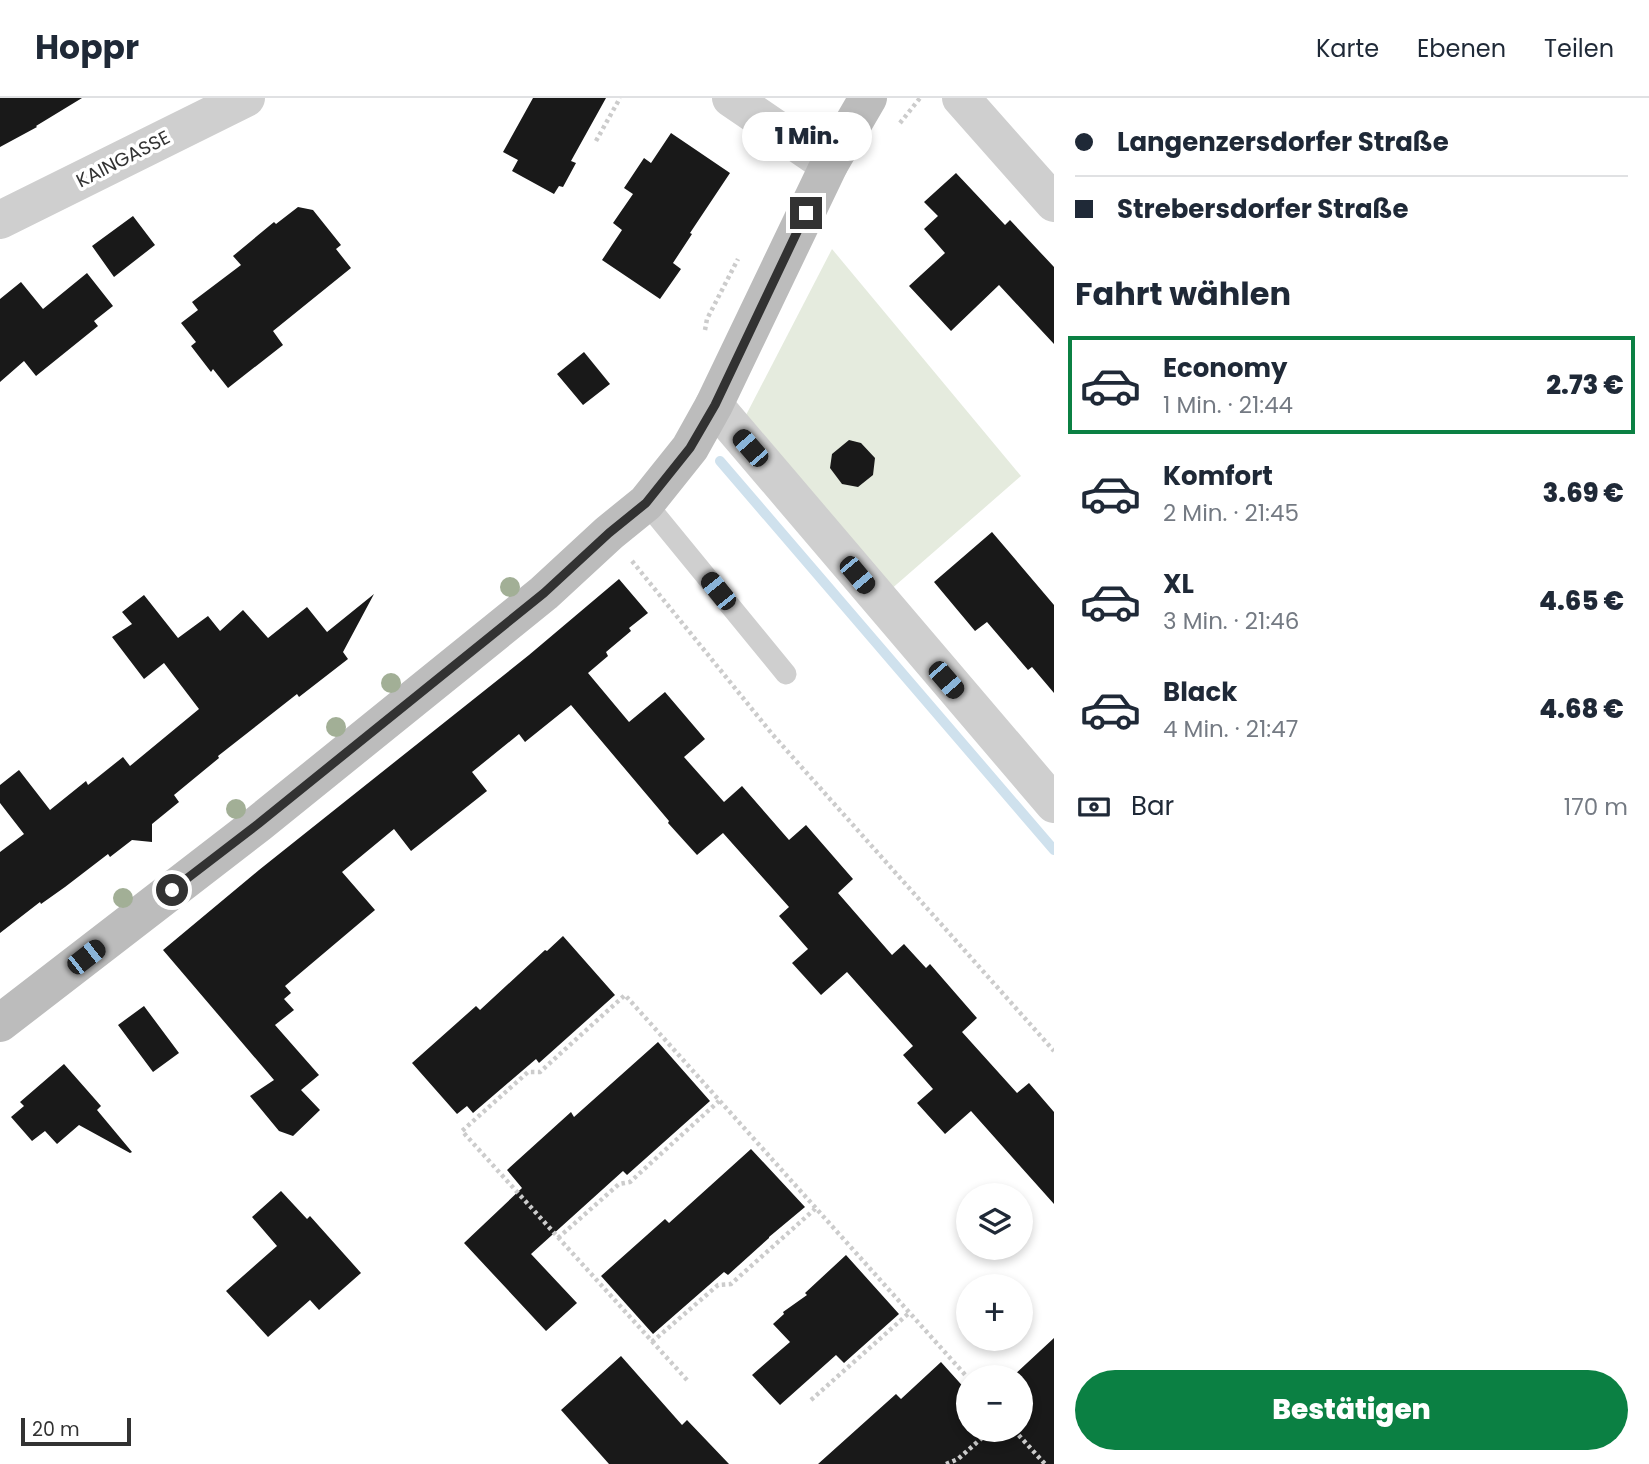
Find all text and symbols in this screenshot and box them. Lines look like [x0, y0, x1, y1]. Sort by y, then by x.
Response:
text: Hoppr [35, 24, 139, 71]
text: Karte [1316, 32, 1379, 65]
text: Ebenen [1417, 32, 1506, 65]
text: Teilen [1544, 32, 1614, 65]
callout: 1 Min. [741, 111, 871, 160]
text: 1 Min. [775, 120, 839, 152]
street label: KAINGASSE [71, 124, 175, 194]
text: Langenzersdorfer Straße [1117, 124, 1449, 160]
text: Strebersdorfer Straße [1117, 191, 1408, 227]
route end [790, 197, 822, 229]
text: Fahrt wählen [1075, 271, 1291, 316]
text: Economy [1163, 350, 1287, 386]
icon: car [1079, 354, 1142, 417]
text: 2.73 € [1546, 367, 1624, 403]
text: 1 Min. · 21:44 [1163, 389, 1293, 421]
car [729, 425, 772, 471]
text: Komfort [1163, 458, 1273, 494]
icon: car [1079, 462, 1142, 525]
text: 3.69 € [1542, 475, 1624, 511]
text: 2 Min. · 21:45 [1163, 497, 1299, 529]
car [836, 552, 879, 598]
text: XL [1163, 566, 1194, 602]
car [697, 568, 740, 614]
icon: car [1079, 570, 1142, 633]
text: 4.65 € [1539, 583, 1624, 619]
text: 3 Min. · 21:46 [1163, 605, 1299, 637]
car [925, 657, 968, 703]
text: Black [1163, 674, 1237, 710]
icon: car [1079, 678, 1142, 741]
text: 4.68 € [1539, 691, 1624, 727]
text: 4 Min. · 21:47 [1163, 713, 1298, 745]
icon: cash [1075, 788, 1113, 826]
text: Bar [1131, 788, 1174, 824]
text: 170 m [1564, 791, 1628, 823]
route start [156, 874, 188, 906]
car [63, 936, 110, 978]
map controls [956, 1183, 1033, 1442]
button: layers [956, 1183, 1033, 1260]
button: + [956, 1274, 1033, 1351]
button: − [956, 1365, 1033, 1442]
button: Bestätigen [1075, 1370, 1628, 1450]
scale bar [21, 1415, 131, 1447]
text: 20 m [32, 1416, 80, 1443]

